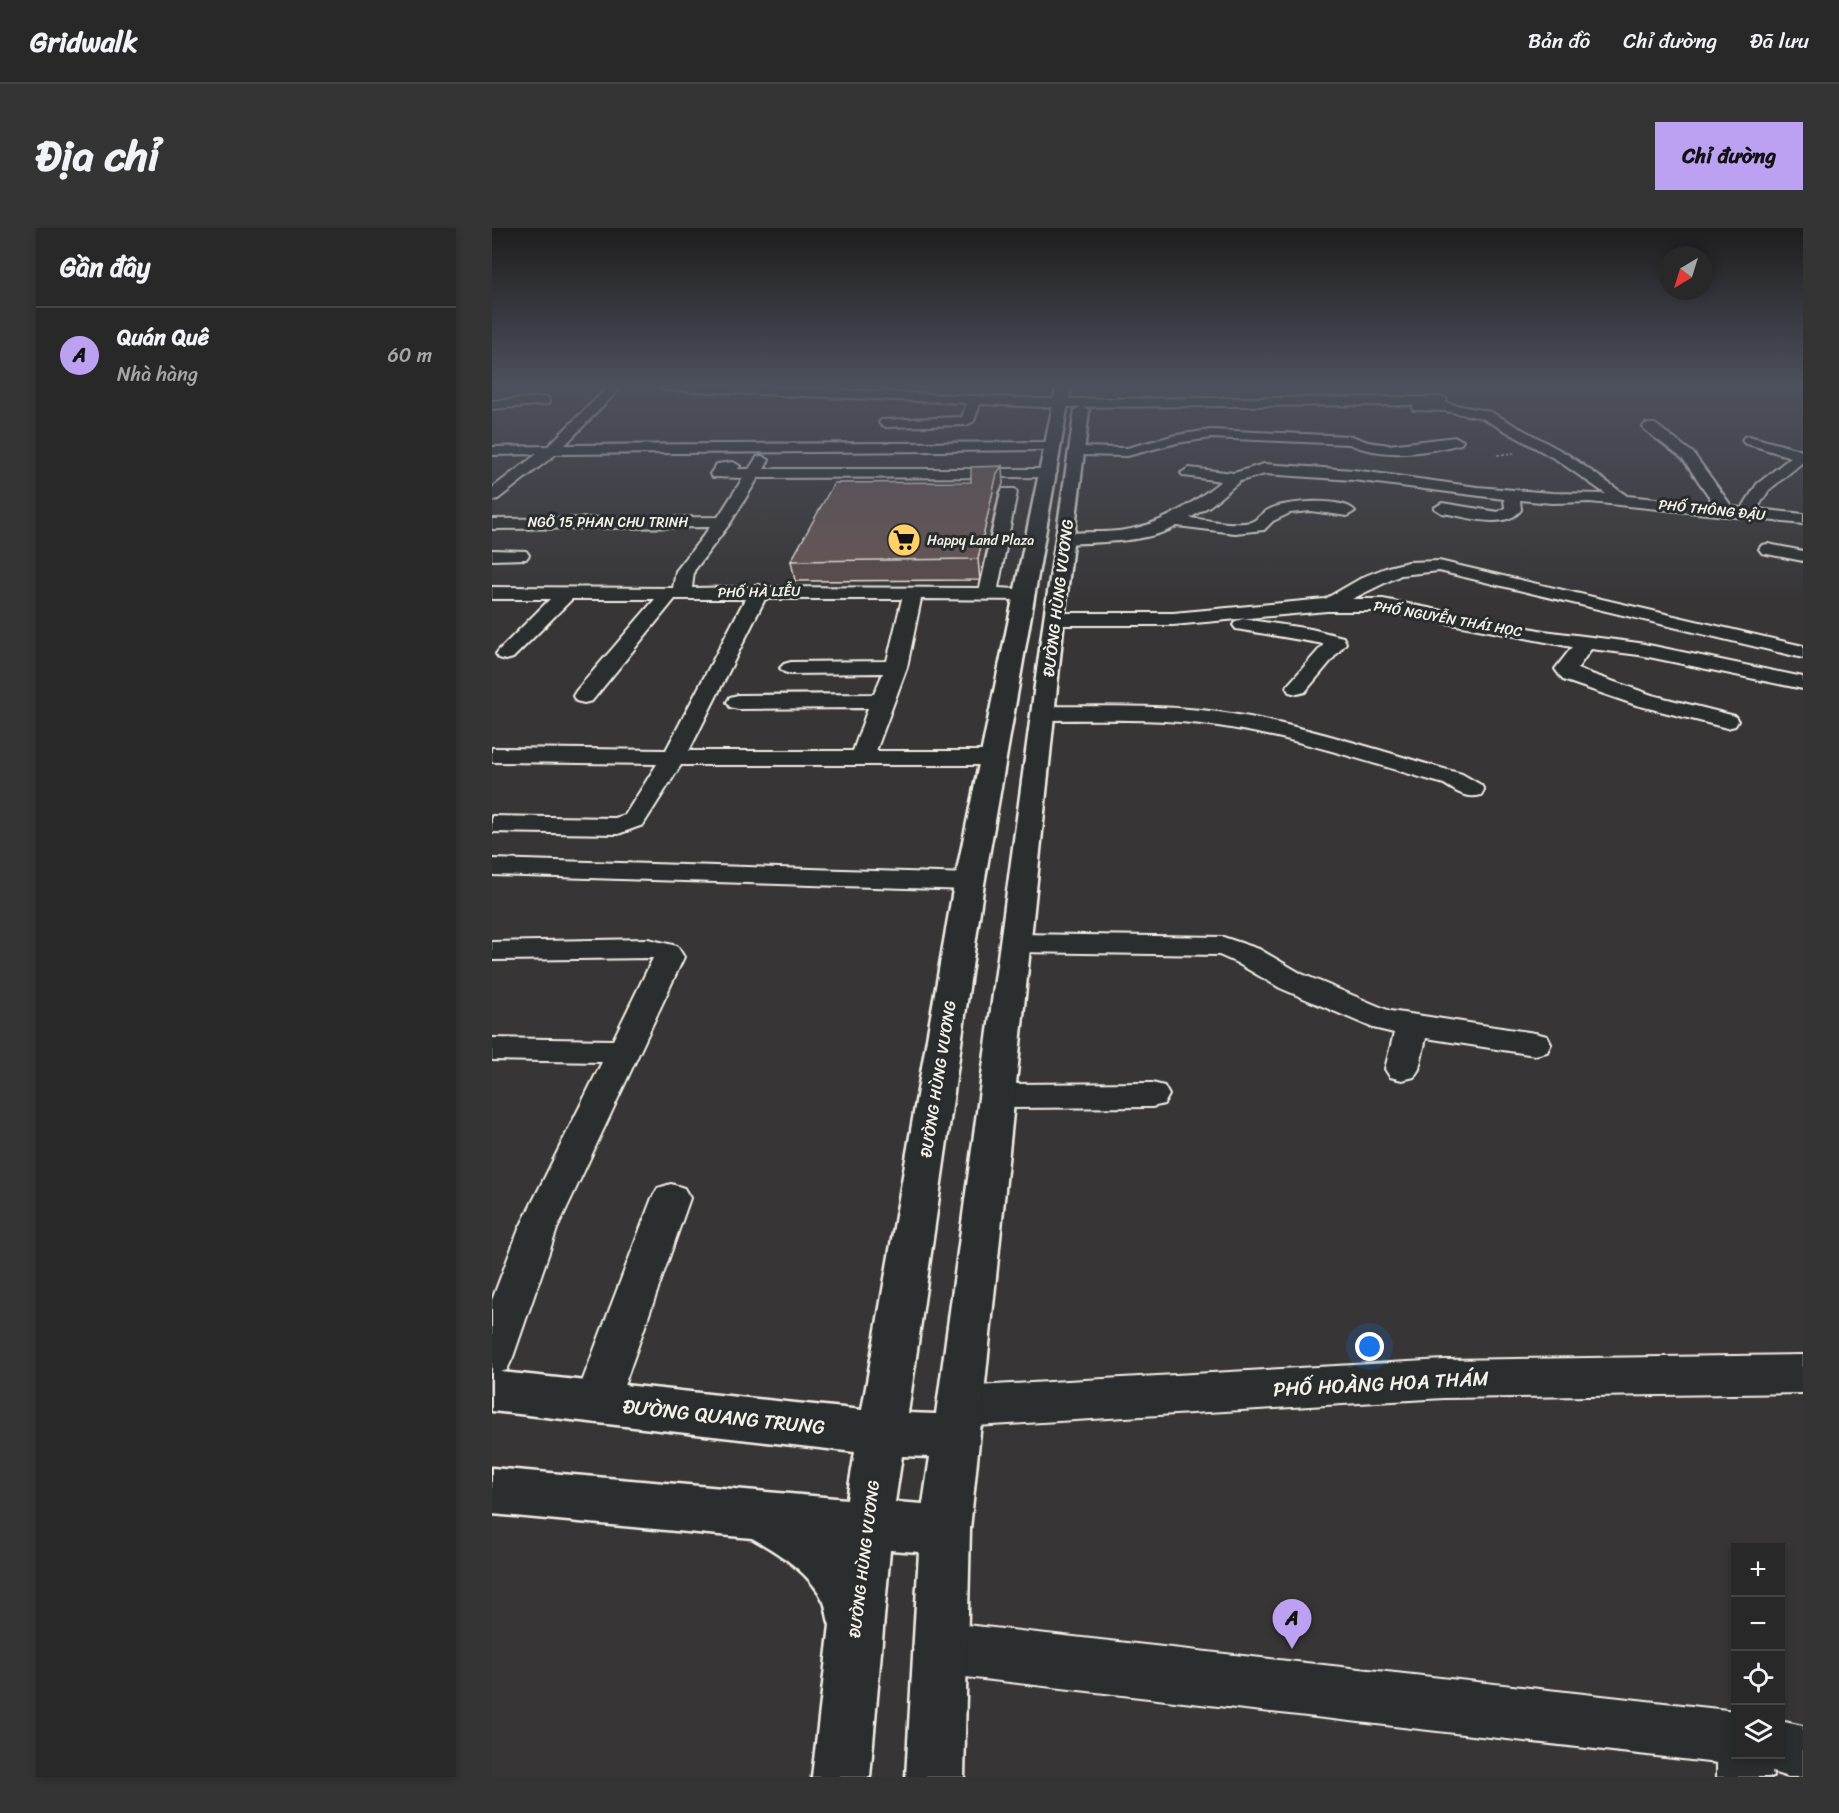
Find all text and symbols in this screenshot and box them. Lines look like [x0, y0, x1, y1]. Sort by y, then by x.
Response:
text: Gridwalk [30, 17, 138, 66]
text: Bản đồ [1528, 22, 1590, 60]
text: Chỉ đường [1623, 22, 1717, 60]
text: Đã lưu [1750, 22, 1809, 60]
text: Địa chỉ [36, 119, 159, 193]
button: Chỉ đường [1655, 122, 1803, 190]
text: Gần đây [60, 244, 150, 290]
north arrow [1659, 246, 1713, 300]
text: Quán Quê [117, 318, 209, 357]
text: A [73, 338, 86, 373]
text: 60 m [387, 338, 432, 373]
text: Nhà hàng [117, 357, 198, 392]
street label: PHỐ THÔNG ĐẬU [1658, 492, 1767, 528]
street label: NGÕ 15 PHAN CHU TRINH [528, 510, 688, 535]
street label: ĐƯỜNG HÙNG VƯƠNG [1034, 517, 1082, 678]
supermarket icon: Happy Land Plaza [886, 522, 922, 558]
place label: Happy Land Plaza [927, 528, 1034, 553]
street label: PHỐ HÀ LIỄU [717, 579, 801, 605]
street label: PHỐ NGUYỄN THÁI HỌC [1372, 594, 1524, 644]
street label: ĐƯỜNG HÙNG VƯƠNG [911, 998, 965, 1160]
your location [1355, 1332, 1384, 1361]
street label: PHỐ HOÀNG HOA THÁM [1272, 1361, 1490, 1407]
street label: ĐƯỜNG QUANG TRUNG [621, 1389, 827, 1445]
street label: ĐƯỜNG HÙNG VƯƠNG [840, 1478, 888, 1639]
map controls [1731, 1543, 1785, 1759]
button: + [1731, 1543, 1785, 1597]
button: − [1731, 1597, 1785, 1651]
pin: A [1272, 1600, 1312, 1649]
button: locate [1731, 1651, 1785, 1705]
button: layers [1731, 1705, 1785, 1759]

